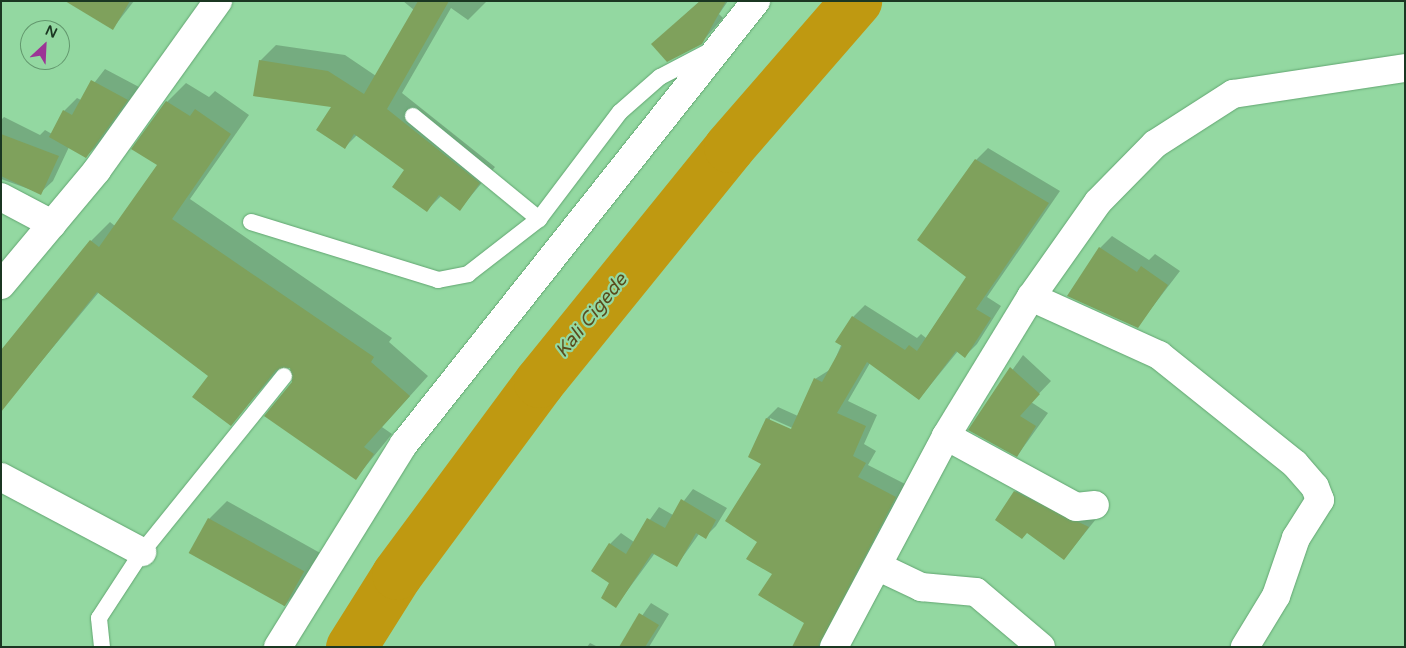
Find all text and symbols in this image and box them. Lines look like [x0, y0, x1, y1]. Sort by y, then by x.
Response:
north arrow [20, 20, 70, 70]
text: N [42, 22, 60, 42]
water label: Kali Cigede [551, 269, 633, 363]

